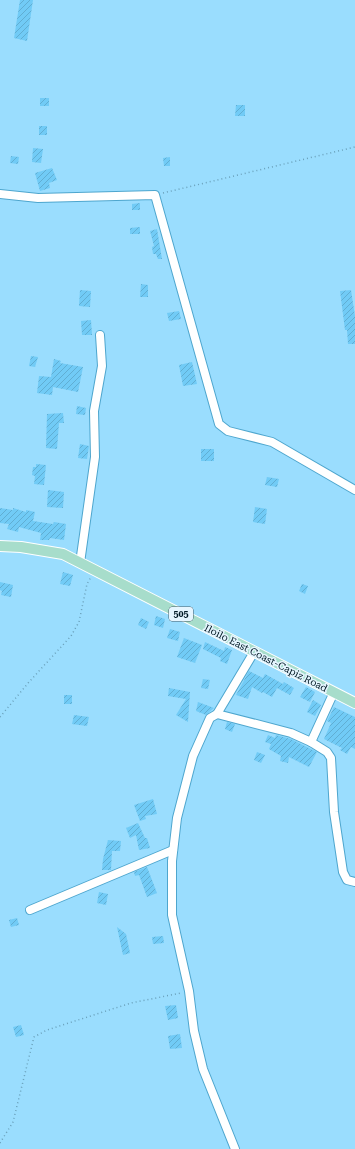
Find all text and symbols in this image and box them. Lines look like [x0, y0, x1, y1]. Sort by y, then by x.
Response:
road number: 505 [169, 607, 193, 621]
street label: Iloilo East Coast-Capiz Road [203, 622, 330, 694]

